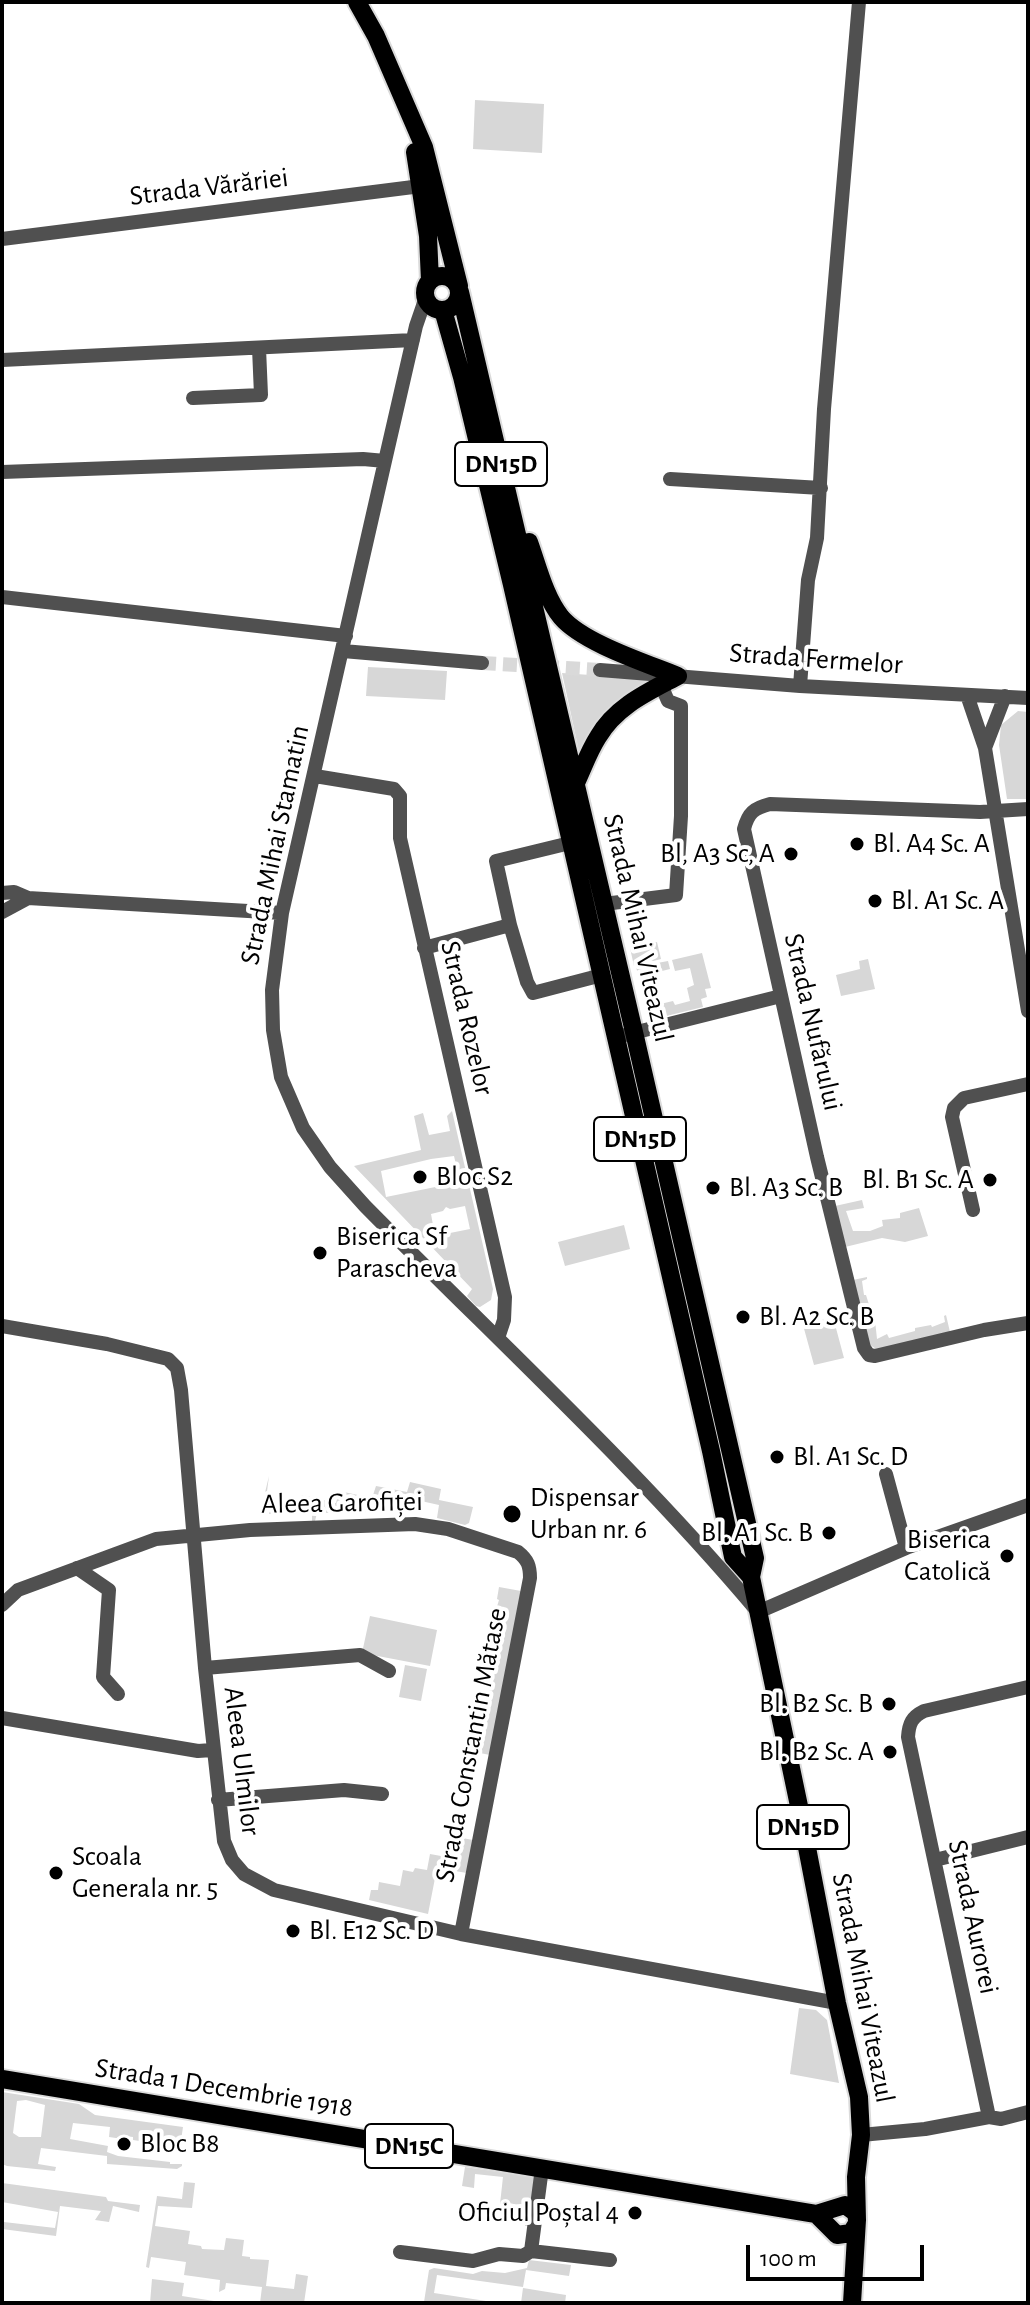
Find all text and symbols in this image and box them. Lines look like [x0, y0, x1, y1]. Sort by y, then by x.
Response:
street label: Strada Vărăriei [128, 161, 290, 213]
road number: DN15D [455, 442, 547, 486]
street label: Strada Fermelor [728, 636, 904, 682]
street label: Strada Mihai Stamatin [233, 722, 317, 968]
street label: Strada Mihai Viteazul [595, 811, 681, 1045]
place label: Bl. A4 Sc. A [873, 827, 990, 861]
marker: Bl. A4 Sc. A [848, 835, 866, 853]
place label: Bl, A3 Sc, A [660, 837, 775, 871]
marker: Bl, A3 Sc, A [782, 845, 800, 863]
place label: Bl. A1 Sc. A [891, 884, 1004, 918]
marker: Bl. A1 Sc. A [866, 892, 884, 910]
street label: Strada Nufărului [776, 930, 850, 1114]
street label: Strada Rozelor [433, 938, 501, 1098]
road number: DN15D [594, 1117, 686, 1161]
place label: Bloc S2 [436, 1160, 513, 1194]
place label: Bl. B1 Sc. A [862, 1163, 974, 1197]
marker: Bloc S2 [411, 1168, 429, 1186]
place label: Bl. A3 Sc. B [729, 1171, 843, 1205]
marker: Bl. B1 Sc. A [981, 1171, 999, 1189]
marker: Bl. A3 Sc. B [704, 1179, 722, 1197]
place label: Biserica Sf Parascheva [336, 1220, 457, 1286]
marker: Biserica Sf Parascheva [311, 1244, 329, 1262]
place label: Bl. A2 Sc. B [759, 1300, 874, 1334]
marker: Bl. A2 Sc. B [734, 1308, 752, 1326]
place label: Bl. A1 Sc. D [793, 1440, 908, 1474]
marker: Bl. A1 Sc. D [768, 1448, 786, 1466]
place label: Dispensar Urban nr. 6 [530, 1481, 647, 1547]
street label: Aleea Garofiței [261, 1485, 423, 1521]
marker: Dispensar Urban nr. 6 [501, 1503, 523, 1525]
place label: Bl. A1 Sc. B [701, 1516, 813, 1550]
place label: Biserica Catolică [904, 1523, 991, 1589]
marker: Bl. A1 Sc. B [820, 1524, 838, 1542]
marker: Biserica Catolică [998, 1547, 1016, 1565]
street label: Strada Constantin Mătase [428, 1605, 514, 1885]
street label: Aleea Ulmilor [216, 1685, 268, 1837]
place label: Bl. B2 Sc. B [759, 1687, 873, 1721]
marker: Bl. B2 Sc. B [880, 1695, 898, 1713]
place label: Bl. B2 Sc. A [759, 1735, 874, 1769]
marker: Bl. B2 Sc. A [881, 1743, 899, 1761]
road number: DN15D [757, 1805, 849, 1849]
street label: Strada Aurorei [940, 1837, 1006, 1997]
place label: Scoala Generala nr. 5 [72, 1840, 218, 1906]
marker: Scoala Generala nr. 5 [47, 1864, 65, 1882]
street label: Strada Mihai Viteazul [824, 1870, 902, 2106]
place label: Bl. E12 Sc. D [309, 1914, 434, 1948]
marker: Bl. E12 Sc. D [284, 1922, 302, 1940]
street label: Strada 1 Decembrie 1918 [93, 2051, 355, 2125]
road number: DN15C [365, 2124, 453, 2168]
place label: Bloc B8 [140, 2127, 219, 2161]
marker: Bloc B8 [115, 2135, 133, 2153]
place label: Oficiul Poștal 4 [458, 2196, 619, 2230]
marker: Oficiul Poștal 4 [626, 2204, 644, 2222]
scale bar [750, 2229, 928, 2279]
text: 100 m [760, 2247, 817, 2271]

